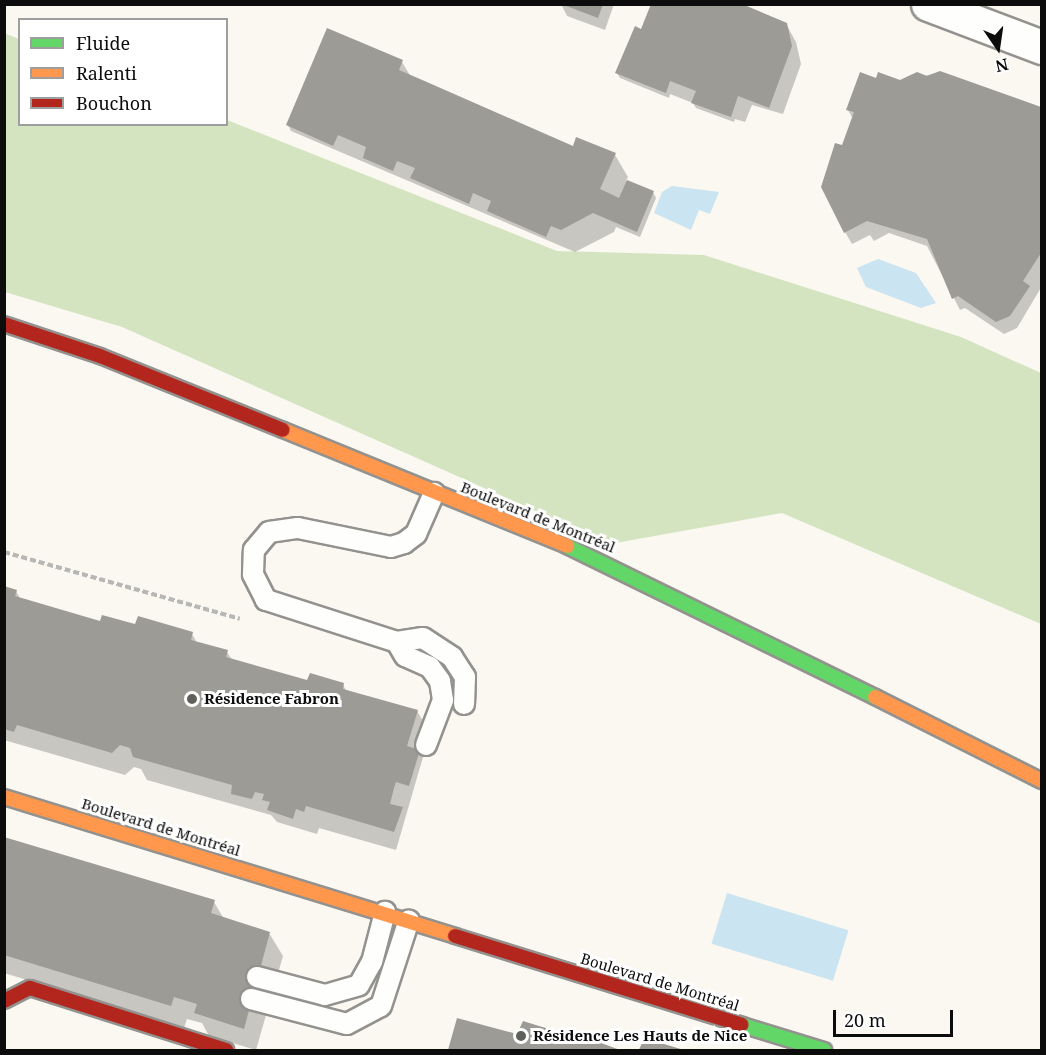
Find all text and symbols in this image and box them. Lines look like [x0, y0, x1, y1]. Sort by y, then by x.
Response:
legend [18, 18, 228, 126]
north arrow [968, 18, 1028, 78]
text: Fluide [76, 31, 130, 55]
text: N [993, 53, 1011, 78]
text: Ralenti [76, 61, 137, 85]
text: Bouchon [76, 91, 152, 115]
street label: Boulevard de Montréal [458, 478, 618, 556]
place label: Résidence Fabron [204, 690, 339, 708]
marker: Résidence Fabron [185, 692, 199, 706]
street label: Boulevard de Montréal [79, 794, 243, 860]
street label: Boulevard de Montréal [578, 949, 742, 1015]
scale bar [836, 998, 956, 1036]
text: 20 m [844, 1008, 886, 1032]
place label: Résidence Les Hauts de Nice [533, 1027, 747, 1045]
marker: Résidence Les Hauts de Nice [514, 1029, 528, 1043]

